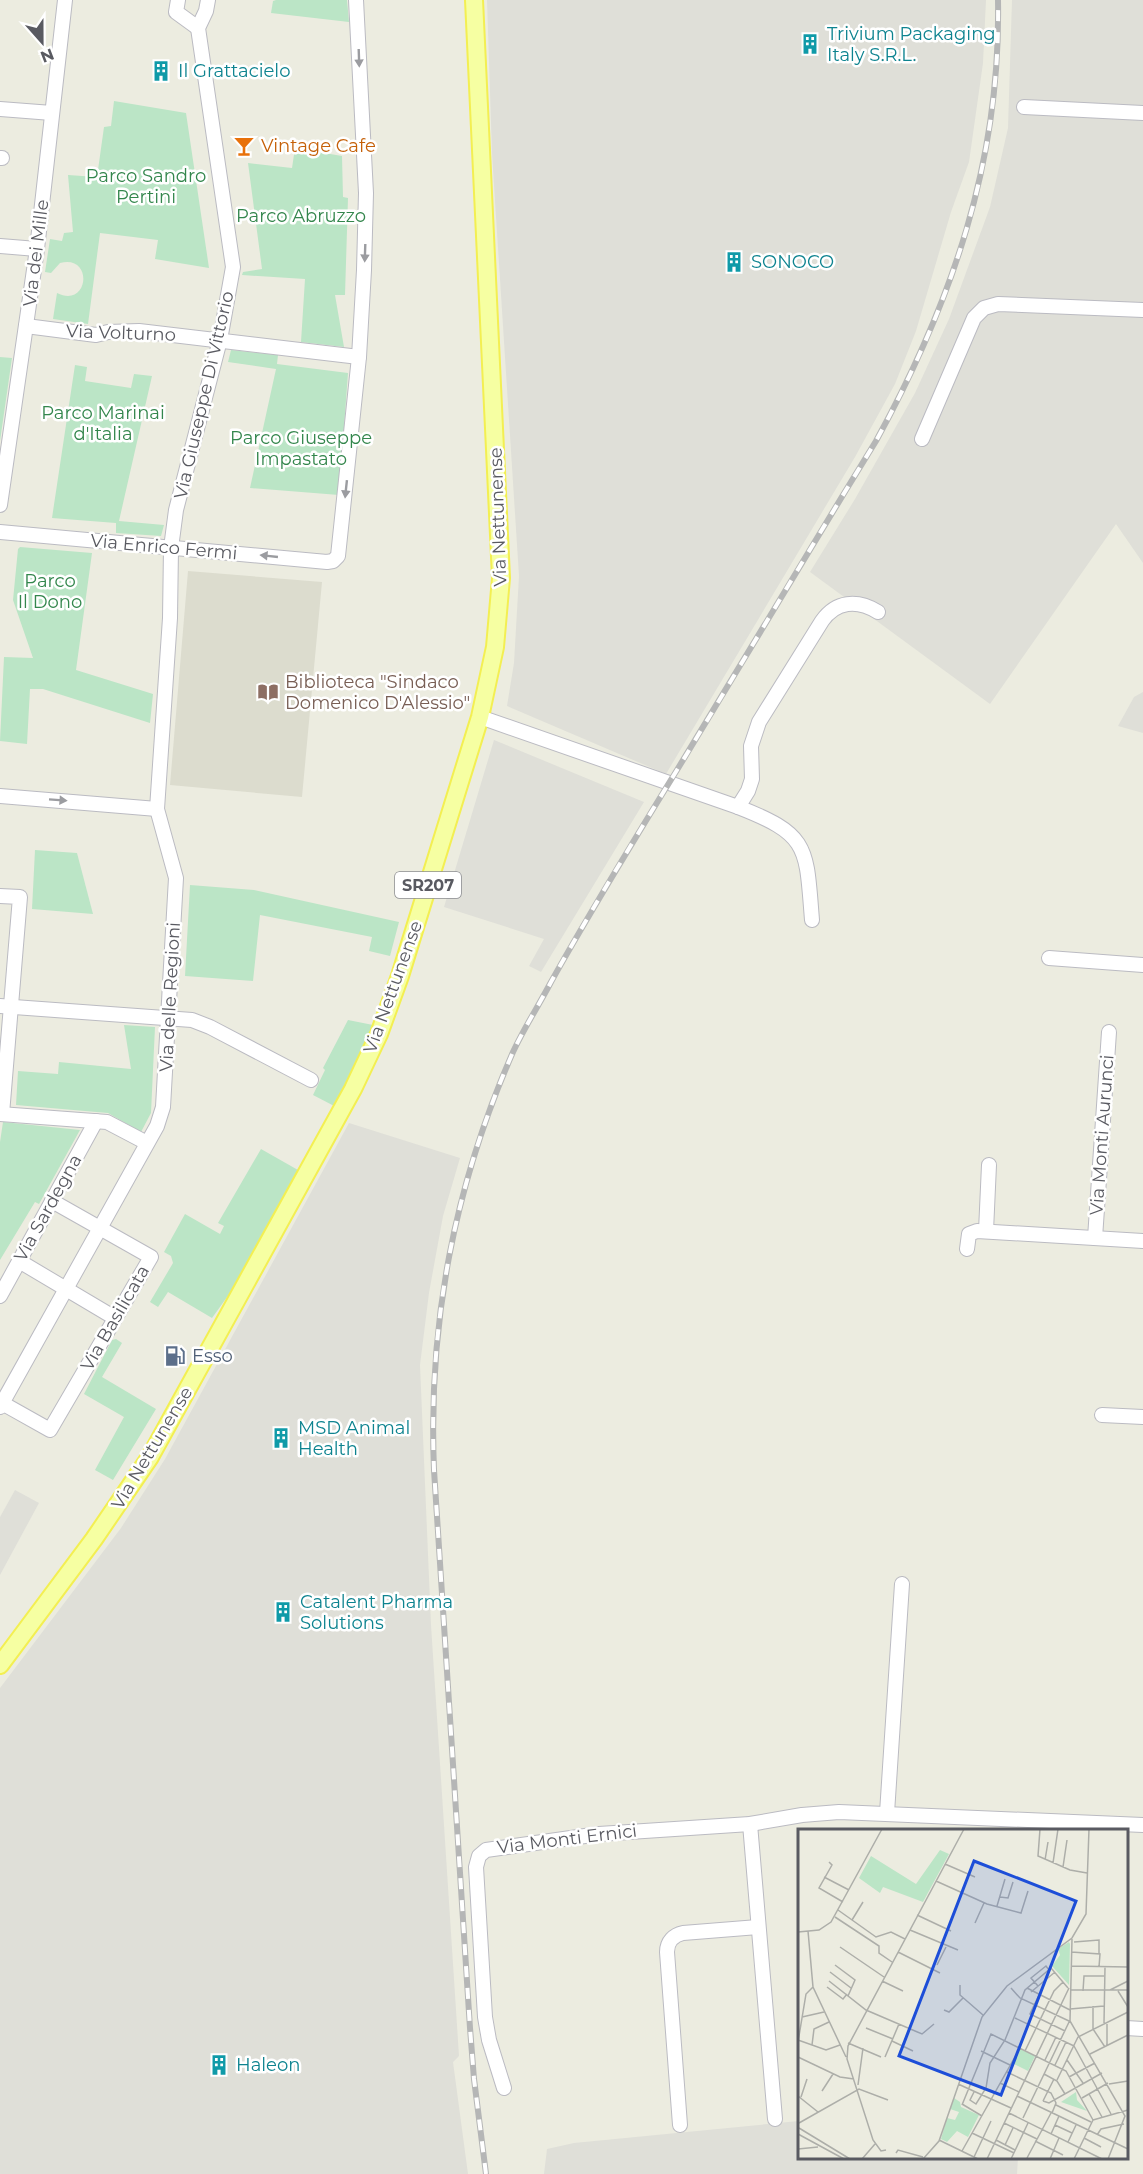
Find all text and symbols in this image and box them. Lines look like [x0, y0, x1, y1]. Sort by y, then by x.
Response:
north arrow [12, 12, 72, 72]
place label: Trivium Packaging Italy S.R.L. [827, 23, 996, 66]
building icon: Trivium Packaging Italy S.R.L. [798, 32, 822, 56]
text: N [38, 44, 57, 67]
one-way arrow [355, 49, 364, 68]
building icon: Il Grattacielo [149, 59, 173, 83]
place label: Il Grattacielo [178, 60, 290, 82]
bar icon: Vintage Cafe [232, 134, 256, 158]
place label: Vintage Cafe [261, 135, 376, 157]
park label: Parco Sandro Pertini [86, 165, 206, 208]
street label: Via dei Mille [19, 198, 53, 308]
park label: Parco Abruzzo [236, 205, 366, 227]
one-way arrow [360, 244, 369, 263]
building icon: SONOCO [722, 250, 746, 274]
place label: SONOCO [751, 251, 834, 273]
street label: Via Giuseppe Di Vittorio [169, 289, 239, 501]
street label: Via Volturno [66, 320, 176, 346]
park label: Parco Marinai d'Italia [41, 402, 165, 445]
park label: Parco Giuseppe Impastato [230, 427, 372, 470]
street label: Via Nettunense [485, 447, 511, 587]
one-way arrow [341, 480, 351, 499]
street label: Via Enrico Fermi [90, 530, 238, 564]
one-way arrow [259, 551, 278, 561]
park label: Parco Il Dono [18, 570, 82, 613]
place label: Biblioteca "Sindaco Domenico D'Alessio" [285, 671, 470, 714]
library icon: Biblioteca "Sindaco Domenico D'Alessio" [256, 680, 280, 704]
one-way arrow [49, 795, 68, 805]
road number: SR207 [395, 872, 461, 898]
street label: Via Nettunense [359, 918, 427, 1056]
street label: Via delle Regioni [155, 921, 185, 1073]
street label: Via Monti Aurunci [1085, 1054, 1119, 1216]
street label: Via Sardegna [9, 1150, 87, 1266]
street label: Via Basilicata [76, 1261, 154, 1375]
fuel station icon: Esso [163, 1344, 187, 1368]
place label: Esso [192, 1345, 233, 1367]
street label: Via Nettunense [107, 1383, 197, 1513]
place label: MSD Animal Health [298, 1417, 410, 1460]
building icon: MSD Animal Health [269, 1426, 293, 1450]
place label: Catalent Pharma Solutions [300, 1591, 453, 1634]
building icon: Catalent Pharma Solutions [271, 1600, 295, 1624]
street label: Via Monti Ernici [496, 1819, 638, 1859]
inset map [798, 1829, 1128, 2159]
building icon: Haleon [207, 2053, 231, 2077]
place label: Haleon [236, 2054, 300, 2076]

